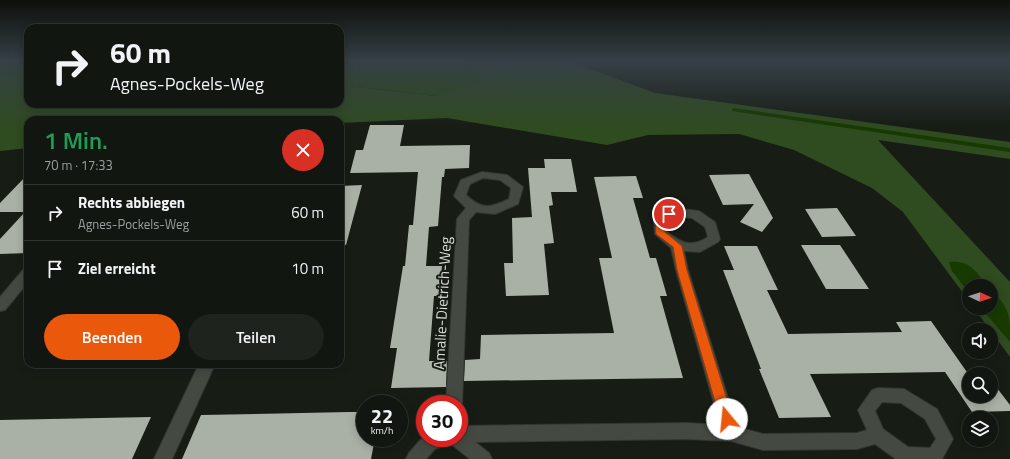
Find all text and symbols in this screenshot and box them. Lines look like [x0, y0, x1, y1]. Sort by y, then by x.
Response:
text: 60 m [110, 31, 171, 74]
icon: right [44, 40, 96, 92]
text: Agnes-Pockels-Weg [110, 70, 264, 97]
text: 1 Min. [44, 122, 108, 158]
button: close [282, 129, 324, 171]
text: 70 m · 17:33 [44, 155, 113, 175]
text: Rechts abbiegen [78, 191, 185, 214]
pin [652, 197, 686, 231]
text: 60 m [291, 201, 324, 224]
icon: right [44, 202, 66, 224]
icon: arrive [658, 203, 680, 225]
text: Agnes-Pockels-Weg [78, 214, 189, 234]
street label: Amalie-Dietrich-Weg [427, 236, 457, 370]
text: Ziel erreicht [78, 257, 156, 280]
text: 10 m [291, 257, 324, 280]
icon: arrive [44, 258, 66, 280]
north arrow [962, 279, 998, 315]
map controls [962, 279, 998, 447]
button: Beenden [44, 314, 180, 360]
button: Teilen [188, 314, 324, 360]
button: sound [962, 323, 998, 359]
button: search [962, 367, 998, 403]
speed limit sign: 30 [416, 395, 468, 447]
position arrow [706, 398, 748, 440]
text: 22 [371, 400, 393, 431]
button: layers [962, 411, 998, 447]
text: km/h [371, 423, 393, 438]

